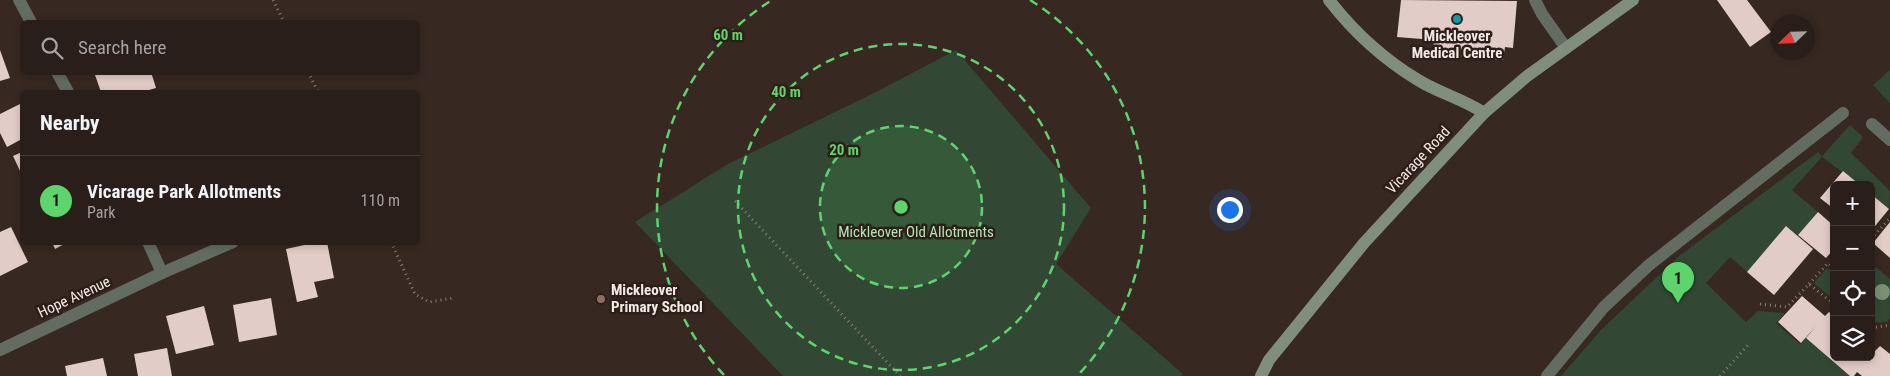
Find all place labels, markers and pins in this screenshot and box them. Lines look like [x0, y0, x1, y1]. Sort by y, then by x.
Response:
marker: Mickleover Medical Centre [1451, 13, 1463, 25]
place label: Mickleover Medical Centre [1412, 27, 1502, 62]
centre of rings [892, 198, 910, 216]
pin: 1 [1662, 262, 1694, 303]
place label: Mickleover Primary School [611, 281, 703, 316]
marker: Mickleover Primary School [595, 293, 607, 305]

